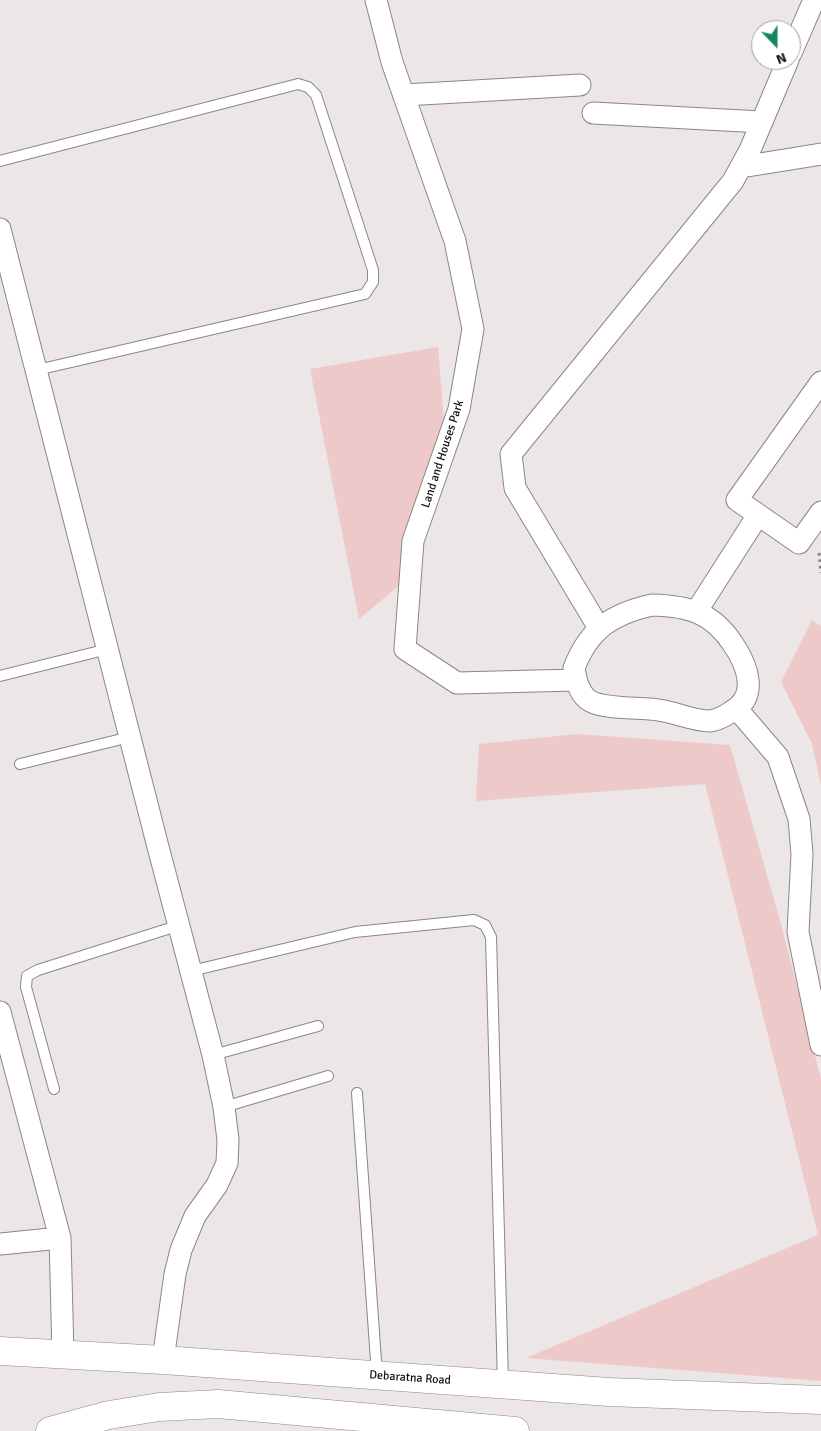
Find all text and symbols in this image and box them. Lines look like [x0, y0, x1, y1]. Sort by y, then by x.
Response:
north arrow [751, 20, 801, 70]
text: N [774, 49, 789, 68]
street label: Land and Houses Park [419, 398, 467, 510]
street label: Debaratna Road [369, 1368, 451, 1388]

